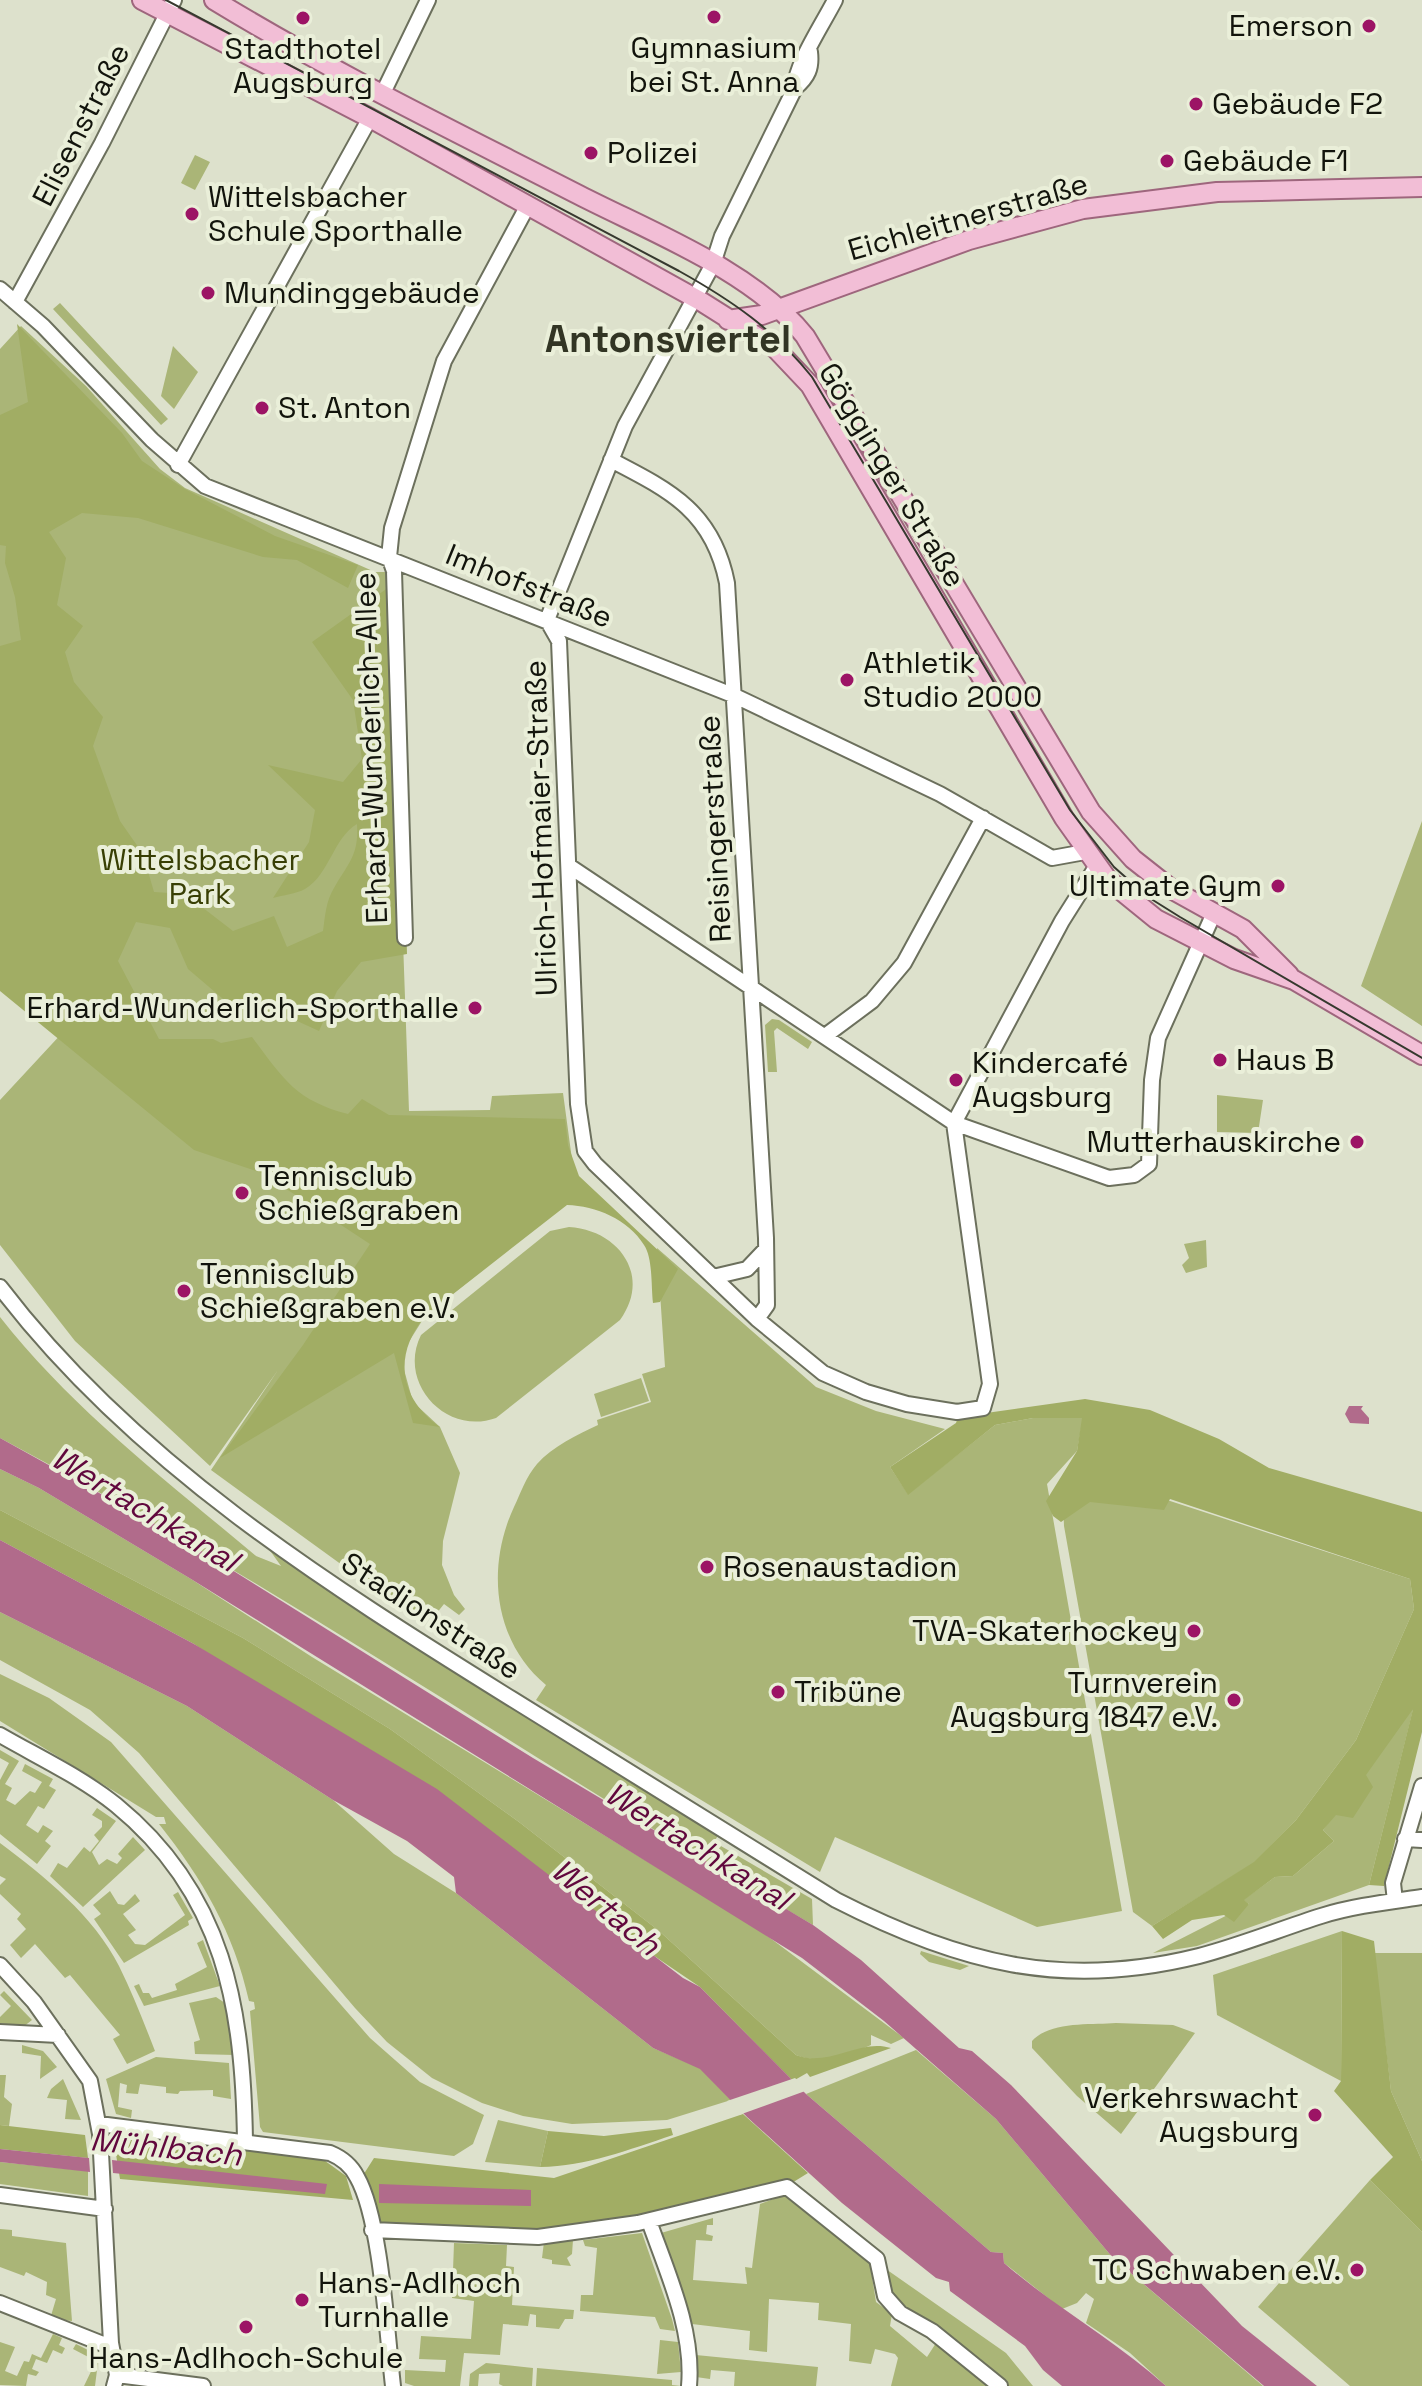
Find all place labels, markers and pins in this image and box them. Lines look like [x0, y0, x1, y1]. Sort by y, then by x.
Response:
place label: Emerson [1229, 6, 1353, 45]
marker: Gymnasium bei St. Anna [705, 8, 723, 26]
marker: Stadthotel Augsburg [294, 9, 312, 27]
marker: Emerson [1360, 17, 1378, 35]
place label: Gymnasium bei St. Anna [628, 28, 800, 101]
place label: Stadthotel Augsburg [225, 29, 381, 102]
place label: Gebäude F2 [1212, 84, 1383, 123]
marker: Gebäude F2 [1187, 95, 1205, 113]
place label: Polizei [607, 133, 698, 172]
place label: Gebäude F1 [1183, 141, 1349, 180]
marker: Polizei [582, 144, 600, 162]
marker: Gebäude F1 [1158, 152, 1176, 170]
place label: Wittelsbacher Schule Sporthalle [208, 177, 463, 250]
marker: Wittelsbacher Schule Sporthalle [183, 205, 201, 223]
place label: Mundinggebäude [224, 273, 480, 312]
marker: Mundinggebäude [199, 284, 217, 302]
place label: St. Anton [278, 388, 411, 427]
marker: St. Anton [253, 399, 271, 417]
place label: Athletik Studio 2000 [863, 643, 1042, 716]
marker: Athletik Studio 2000 [838, 671, 856, 689]
place label: Ultimate Gym [1069, 866, 1262, 905]
marker: Ultimate Gym [1269, 877, 1287, 895]
place label: Erhard-Wunderlich-Sporthalle [27, 988, 459, 1027]
marker: Erhard-Wunderlich-Sporthalle [466, 999, 484, 1017]
place label: Haus B [1236, 1040, 1334, 1079]
place label: Kindercafé Augsburg [972, 1043, 1128, 1116]
marker: Haus B [1211, 1051, 1229, 1069]
marker: Kindercafé Augsburg [947, 1071, 965, 1089]
place label: Mutterhauskirche [1086, 1122, 1341, 1161]
marker: Mutterhauskirche [1348, 1133, 1366, 1151]
place label: Tennisclub Schießgraben [258, 1156, 459, 1229]
marker: Tennisclub Schießgraben [233, 1184, 251, 1202]
place label: Tennisclub Schießgraben e.V. [200, 1254, 456, 1327]
marker: Tennisclub Schießgraben e.V. [175, 1282, 193, 1300]
place label: Rosenaustadion [723, 1547, 957, 1586]
marker: Rosenaustadion [698, 1558, 716, 1576]
place label: TVA-Skaterhockey [912, 1611, 1178, 1650]
marker: TVA-Skaterhockey [1185, 1622, 1203, 1640]
place label: Turnverein Augsburg 1847 e.V. [950, 1663, 1218, 1736]
place label: Tribüne [794, 1672, 902, 1711]
marker: Tribüne [769, 1683, 787, 1701]
marker: Turnverein Augsburg 1847 e.V. [1225, 1691, 1243, 1709]
place label: Verkehrswacht Augsburg [1084, 2078, 1299, 2151]
marker: Verkehrswacht Augsburg [1306, 2106, 1324, 2124]
place label: TC Schwaben e.V. [1092, 2250, 1341, 2289]
marker: TC Schwaben e.V. [1348, 2261, 1366, 2279]
place label: Hans-Adlhoch Turnhalle [318, 2263, 521, 2336]
marker: Hans-Adlhoch Turnhalle [293, 2291, 311, 2309]
marker: Hans-Adlhoch-Schule [237, 2318, 255, 2336]
place label: Hans-Adlhoch-Schule [89, 2338, 403, 2377]

